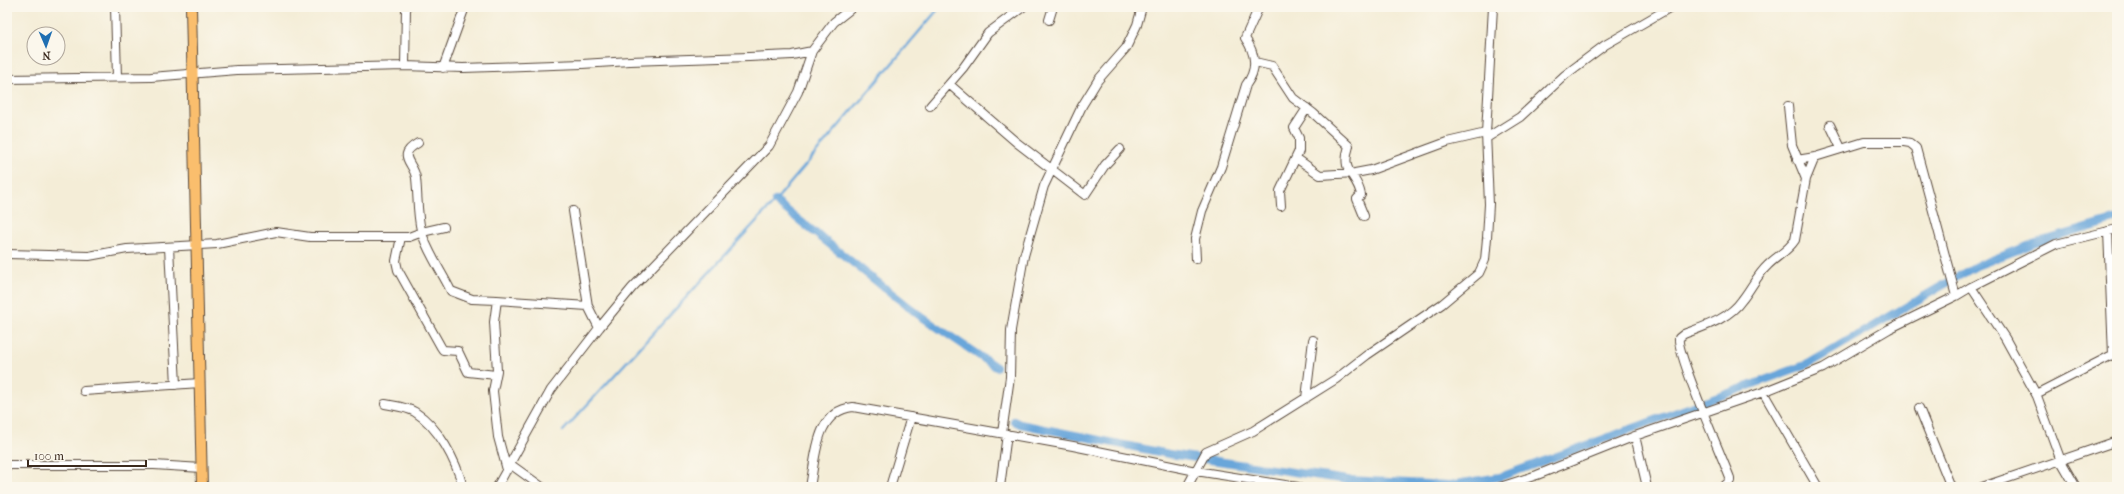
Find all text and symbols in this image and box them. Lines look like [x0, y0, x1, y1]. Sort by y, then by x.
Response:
north arrow [26, 26, 66, 66]
text: N [41, 49, 51, 62]
scale bar [28, 442, 146, 468]
text: 100 m [34, 449, 64, 463]

